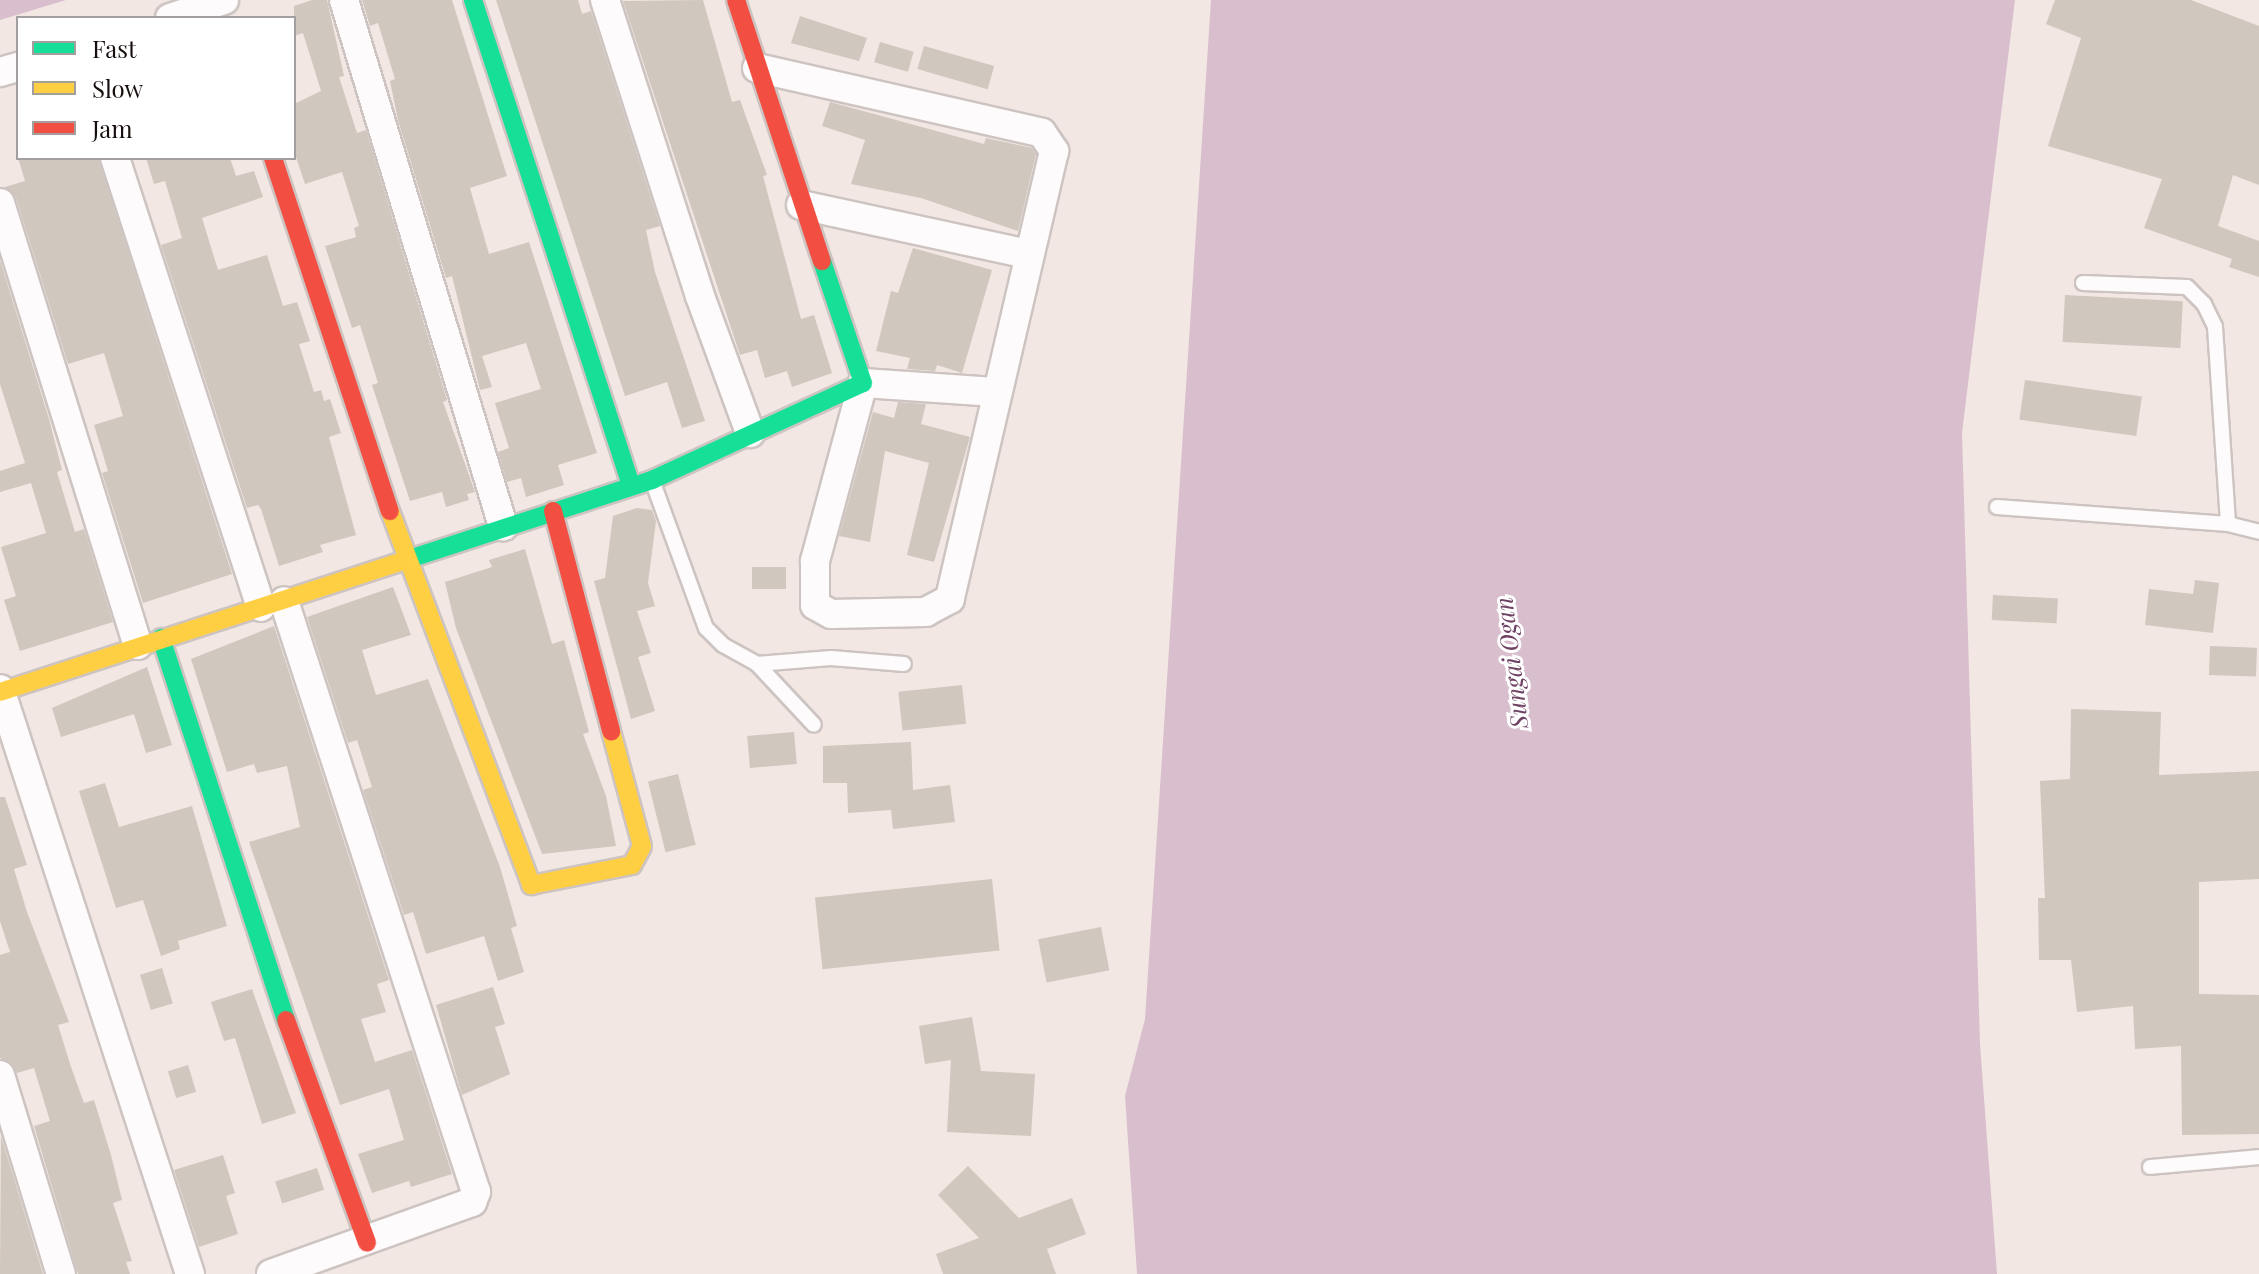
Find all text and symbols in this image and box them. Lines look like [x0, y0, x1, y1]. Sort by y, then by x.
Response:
legend [16, 16, 296, 160]
text: Fast [92, 32, 137, 64]
text: Slow [92, 72, 143, 104]
text: Jam [92, 112, 133, 144]
water label: Sungai Ogan [1489, 596, 1533, 730]

